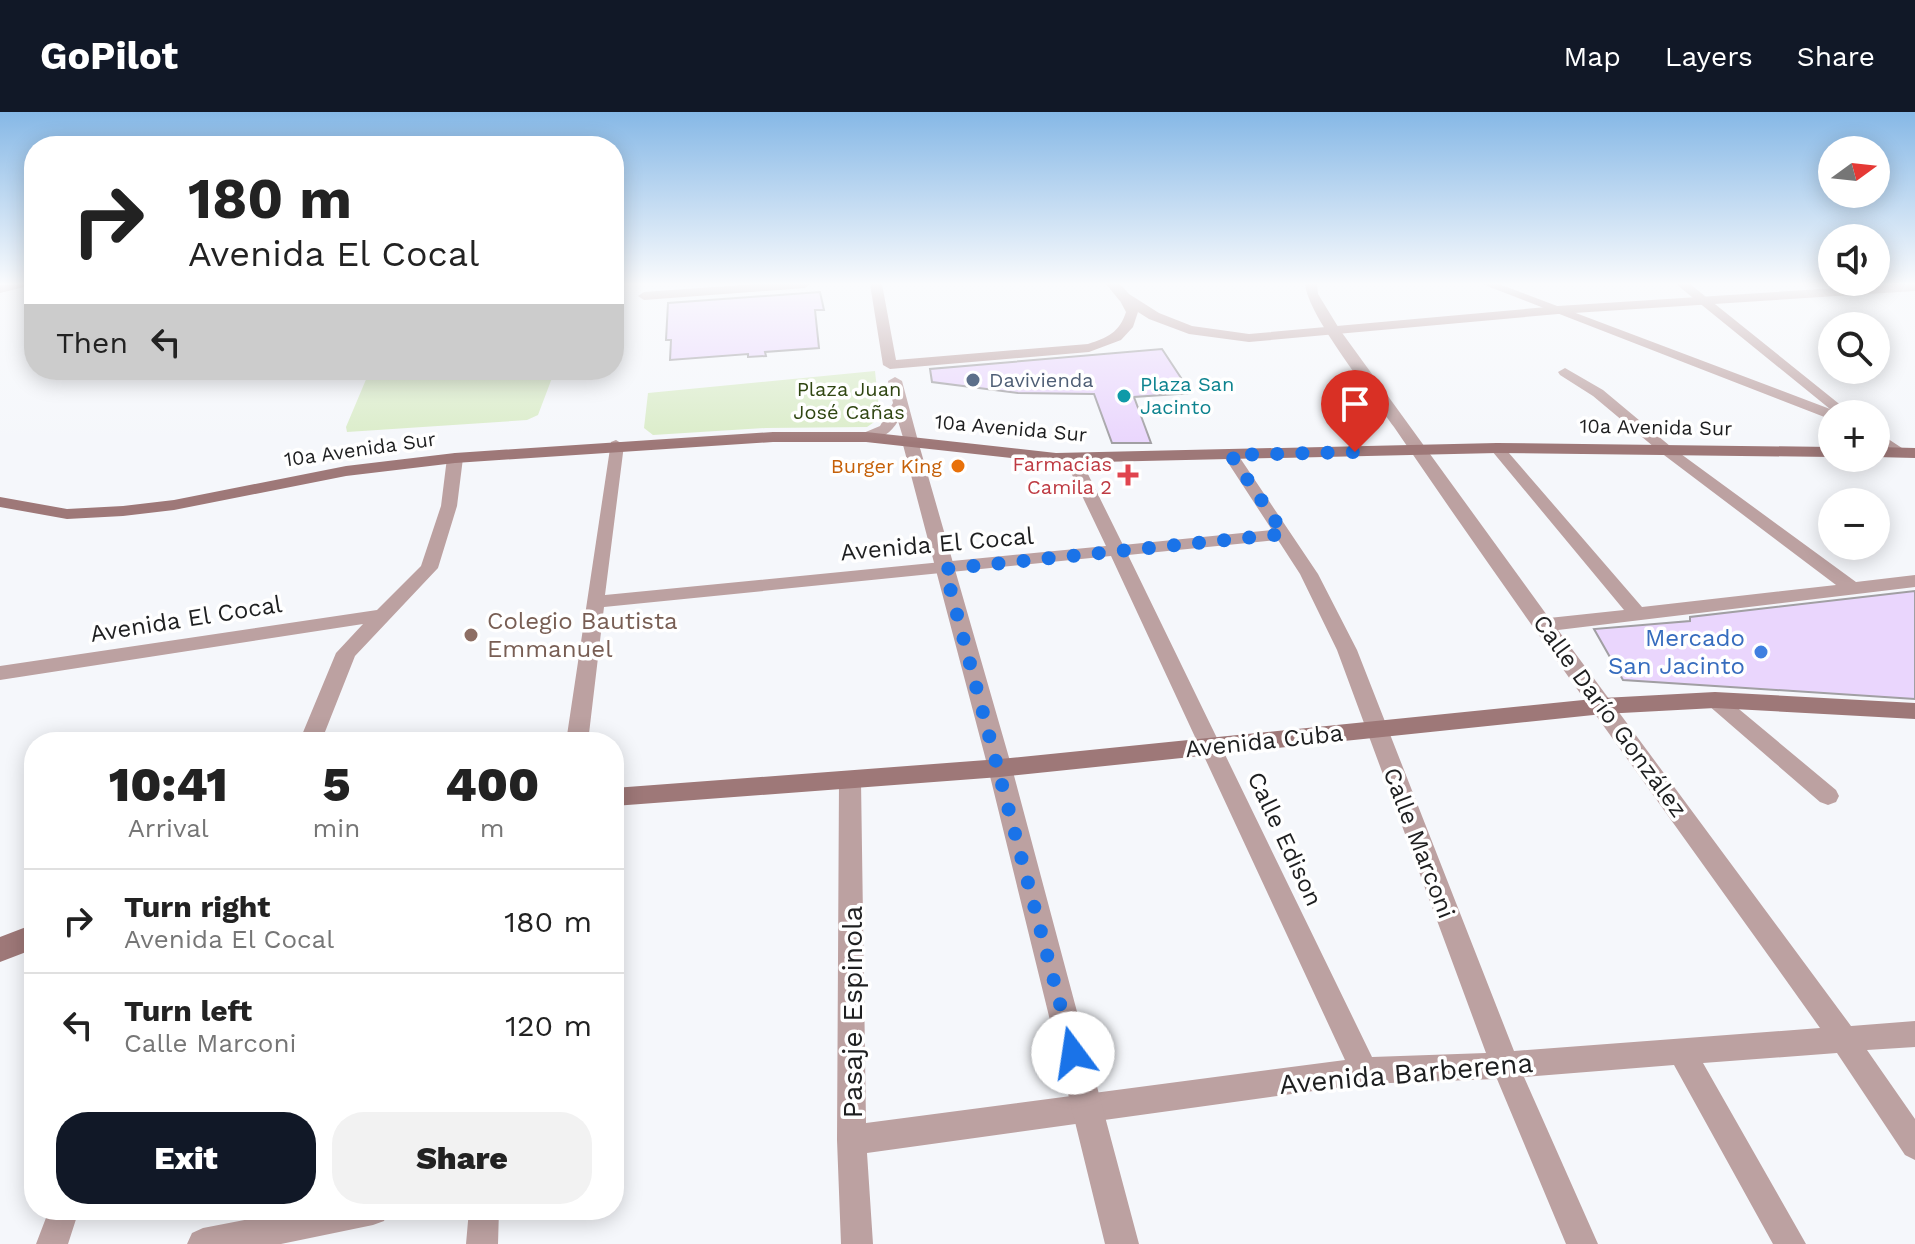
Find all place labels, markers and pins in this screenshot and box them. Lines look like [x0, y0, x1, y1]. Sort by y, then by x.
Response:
place label: Davivienda [989, 368, 1094, 392]
pin [1321, 370, 1389, 452]
marker: Davivienda [964, 371, 982, 389]
place label: Plaza San Jacinto [1140, 372, 1234, 419]
marker: Plaza San Jacinto [1115, 387, 1133, 405]
place label: Farmacias Camila 2 [1013, 452, 1112, 499]
place label: Burger King [831, 454, 942, 478]
marker: Burger King [949, 457, 967, 475]
marker: Farmacias Camila 2 [1119, 466, 1137, 484]
place label: Colegio Bautista Emmanuel [487, 607, 678, 663]
place label: Mercado San Jacinto [1608, 624, 1745, 680]
marker: Colegio Bautista Emmanuel [462, 626, 480, 644]
marker: Mercado San Jacinto [1752, 643, 1770, 661]

